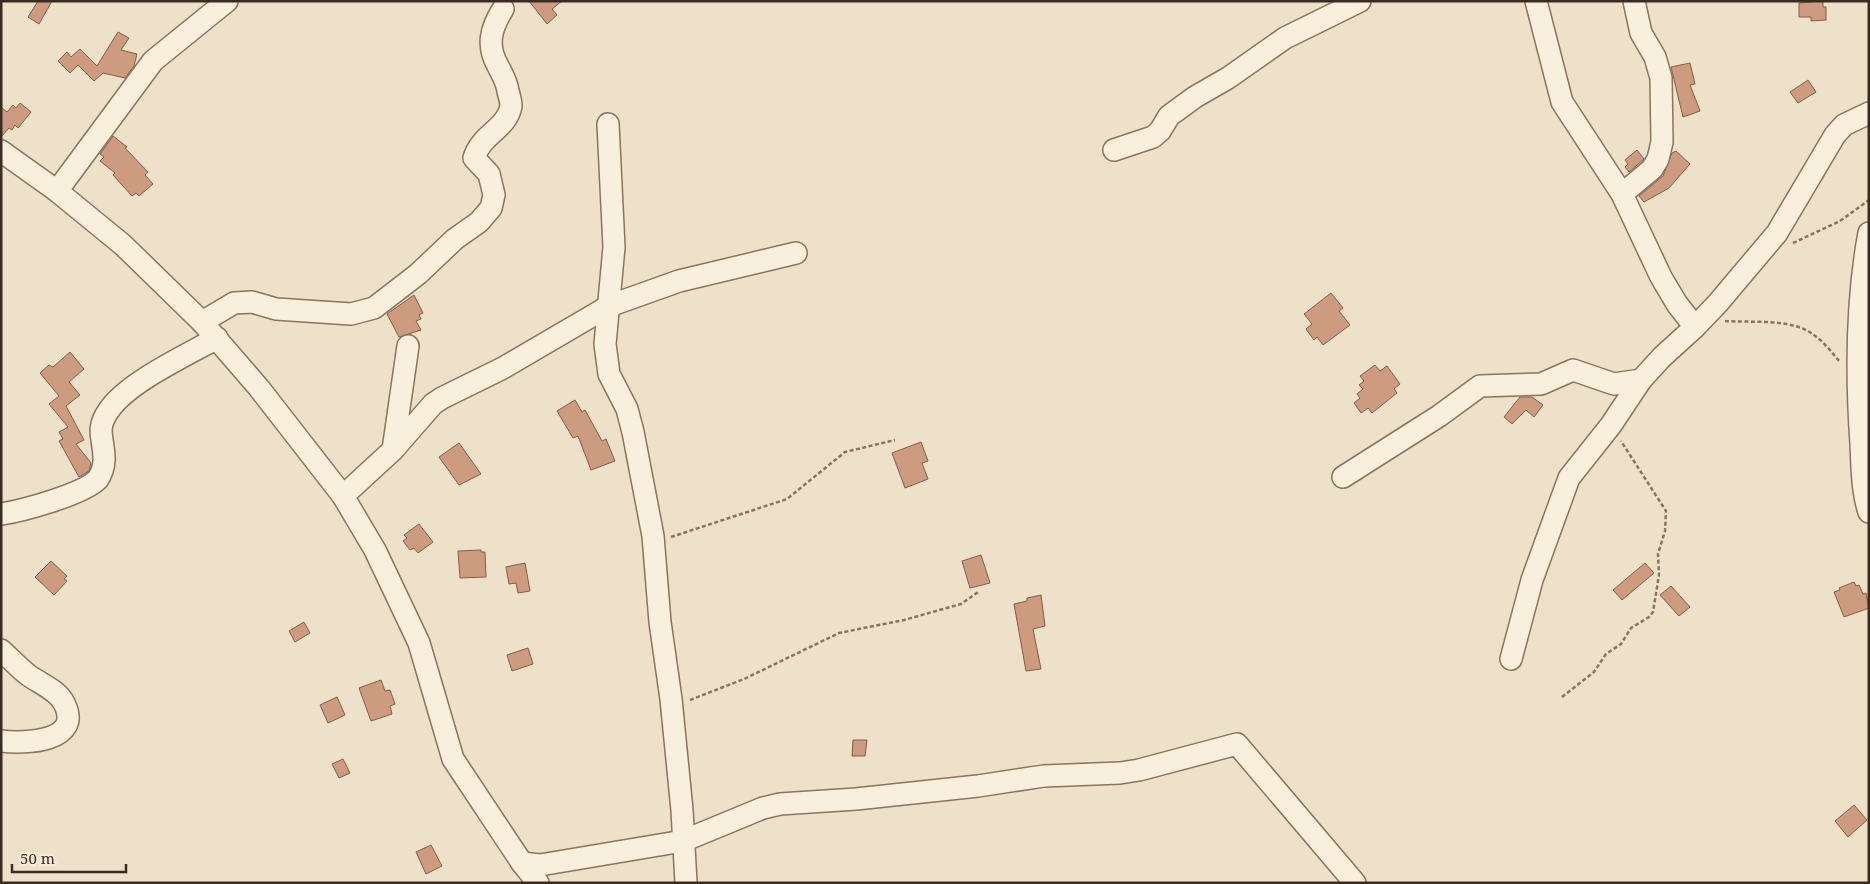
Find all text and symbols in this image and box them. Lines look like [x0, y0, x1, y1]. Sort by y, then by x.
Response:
scale bar [12, 842, 126, 874]
text: 50 m [20, 848, 55, 868]

